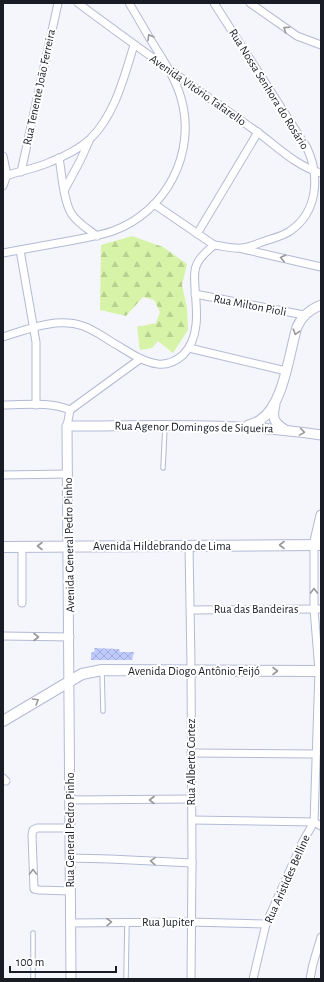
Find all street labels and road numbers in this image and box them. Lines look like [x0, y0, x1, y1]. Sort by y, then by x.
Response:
street label: Rua Tenente João Ferreira [21, 27, 57, 146]
street label: Rua Nossa Senhora do Rosário [227, 27, 311, 151]
street label: Avenida Vitório Tafarello [148, 52, 248, 128]
street label: Rua Milton Pioli [213, 292, 287, 318]
street label: Rua Agenor Domingos de Siqueira [114, 420, 274, 434]
street label: Avenida General Pedro Pinho [62, 477, 76, 613]
street label: Avenida Hildebrando de Lima [93, 540, 231, 552]
street label: Rua das Bandeiras [214, 603, 298, 615]
street label: Avenida Diogo Antônio Feijó [128, 665, 260, 678]
street label: Rua Alberto Cortez [185, 719, 197, 805]
street label: Rua General Pedro Pinho [64, 772, 76, 888]
street label: Rua Aristides Belline [262, 833, 312, 925]
street label: Rua Jupiter [142, 916, 194, 928]

